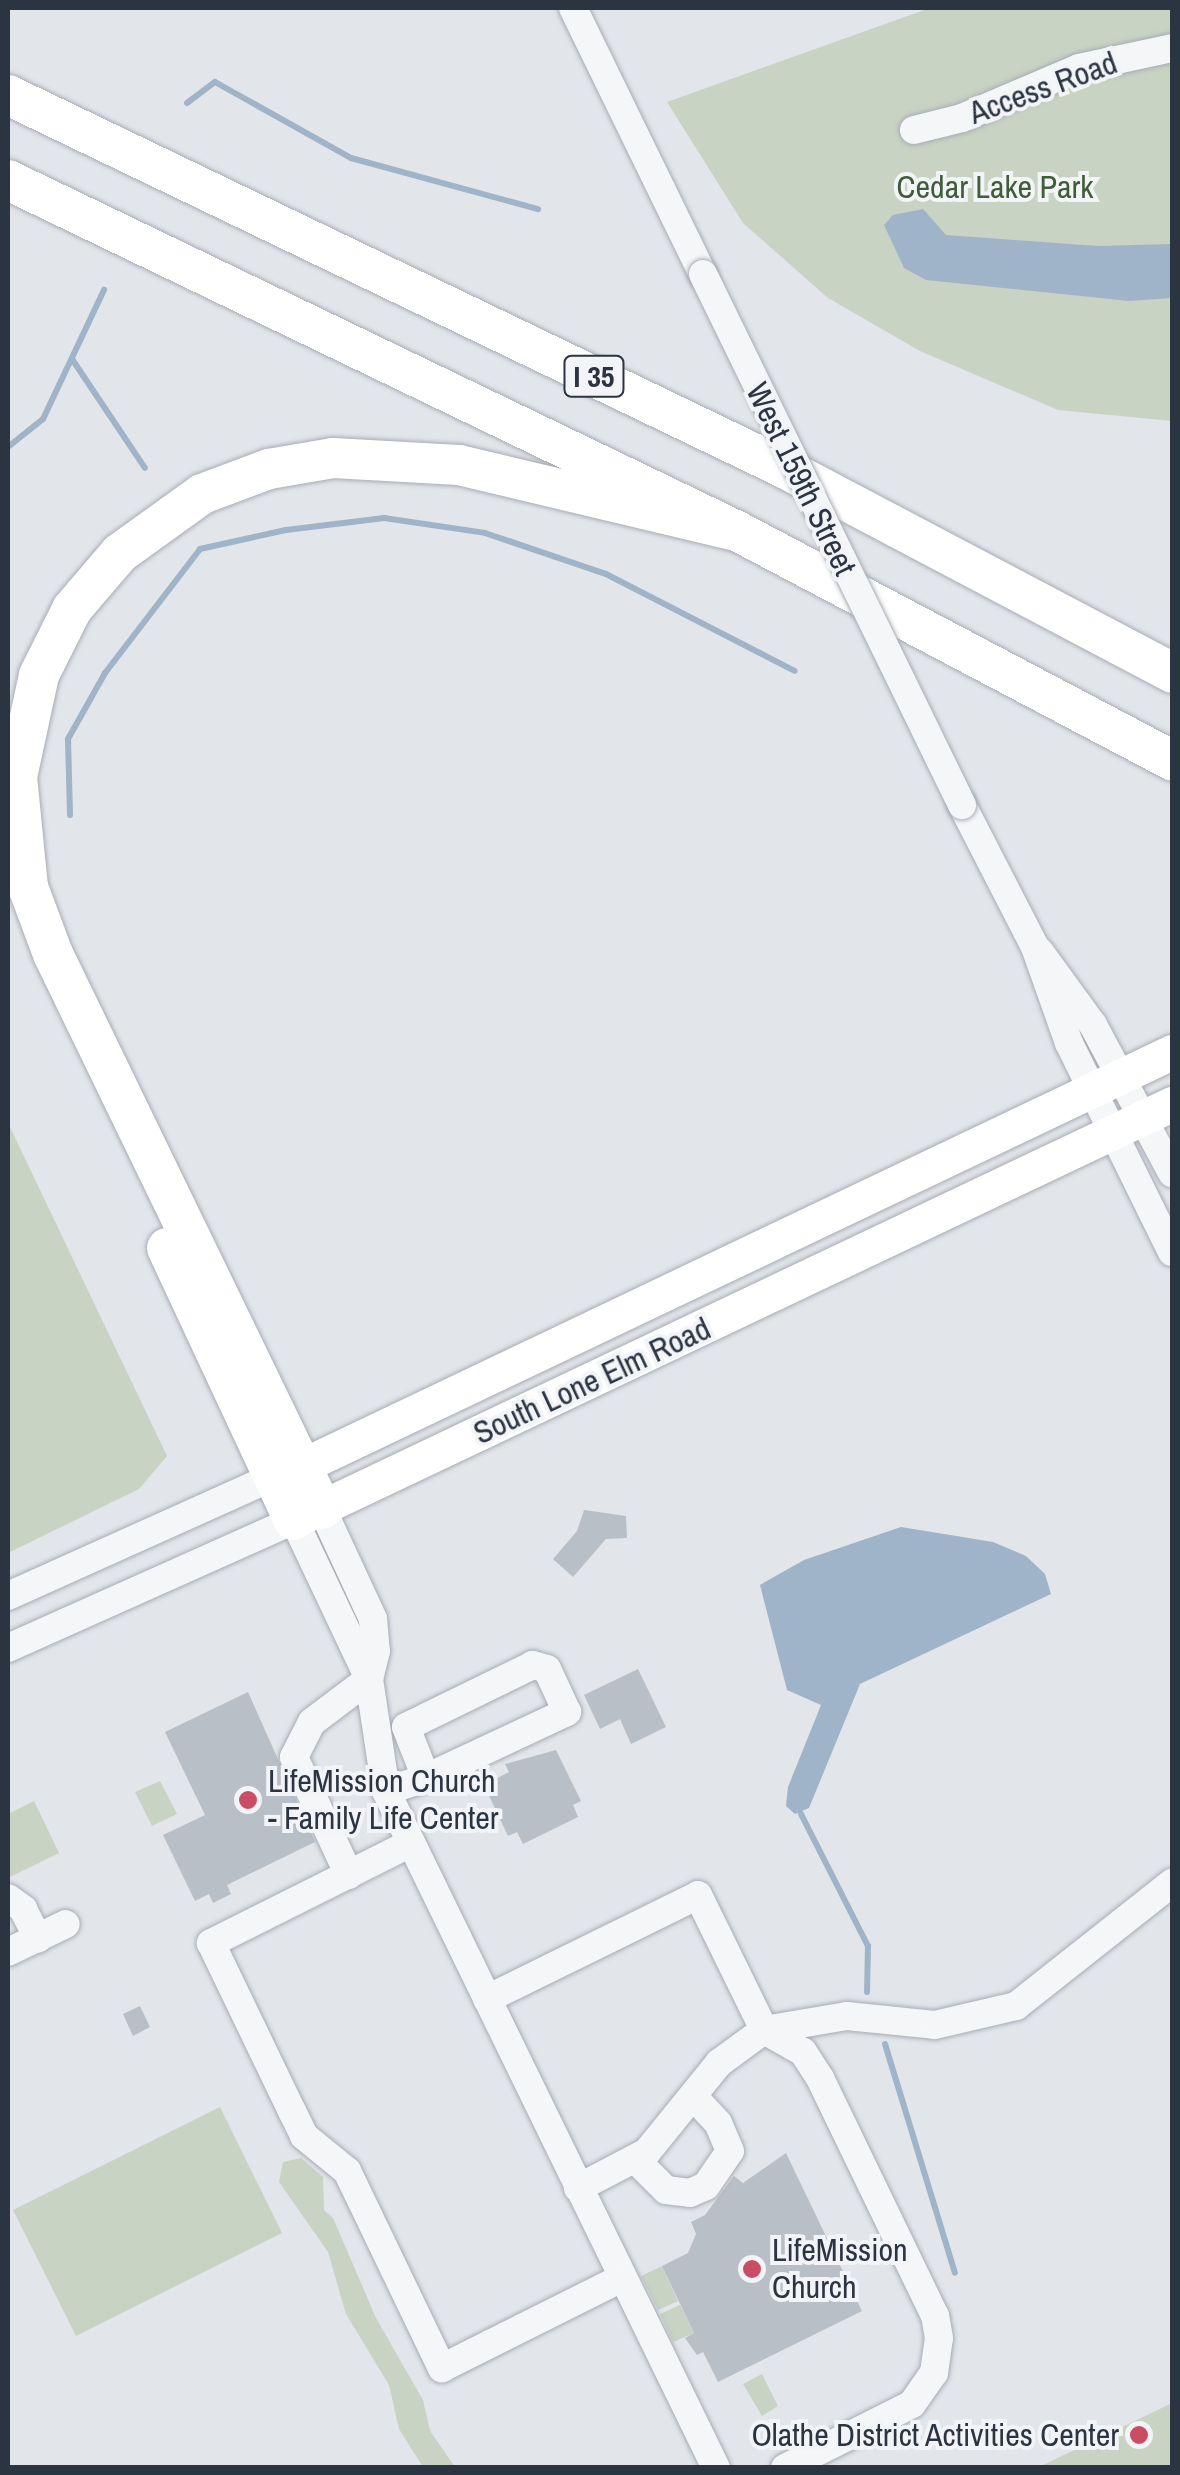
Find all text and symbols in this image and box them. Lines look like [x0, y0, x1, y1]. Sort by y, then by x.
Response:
street label: Access Road [964, 44, 1122, 132]
park label: Cedar Lake Park [897, 168, 1093, 206]
road number: I 35 [562, 351, 626, 401]
street label: West 159th Street [738, 376, 864, 582]
street label: South Lone Elm Road [468, 1309, 716, 1453]
place label: LifeMission Church - Family Life Center [268, 1763, 499, 1838]
marker: LifeMission Church - Family Life Center [237, 1789, 259, 1811]
place label: LifeMission Church [772, 2232, 908, 2307]
marker: LifeMission Church [741, 2258, 763, 2280]
place label: Olathe District Activities Center [750, 2416, 1119, 2454]
marker: Olathe District Activities Center [1128, 2424, 1150, 2446]

